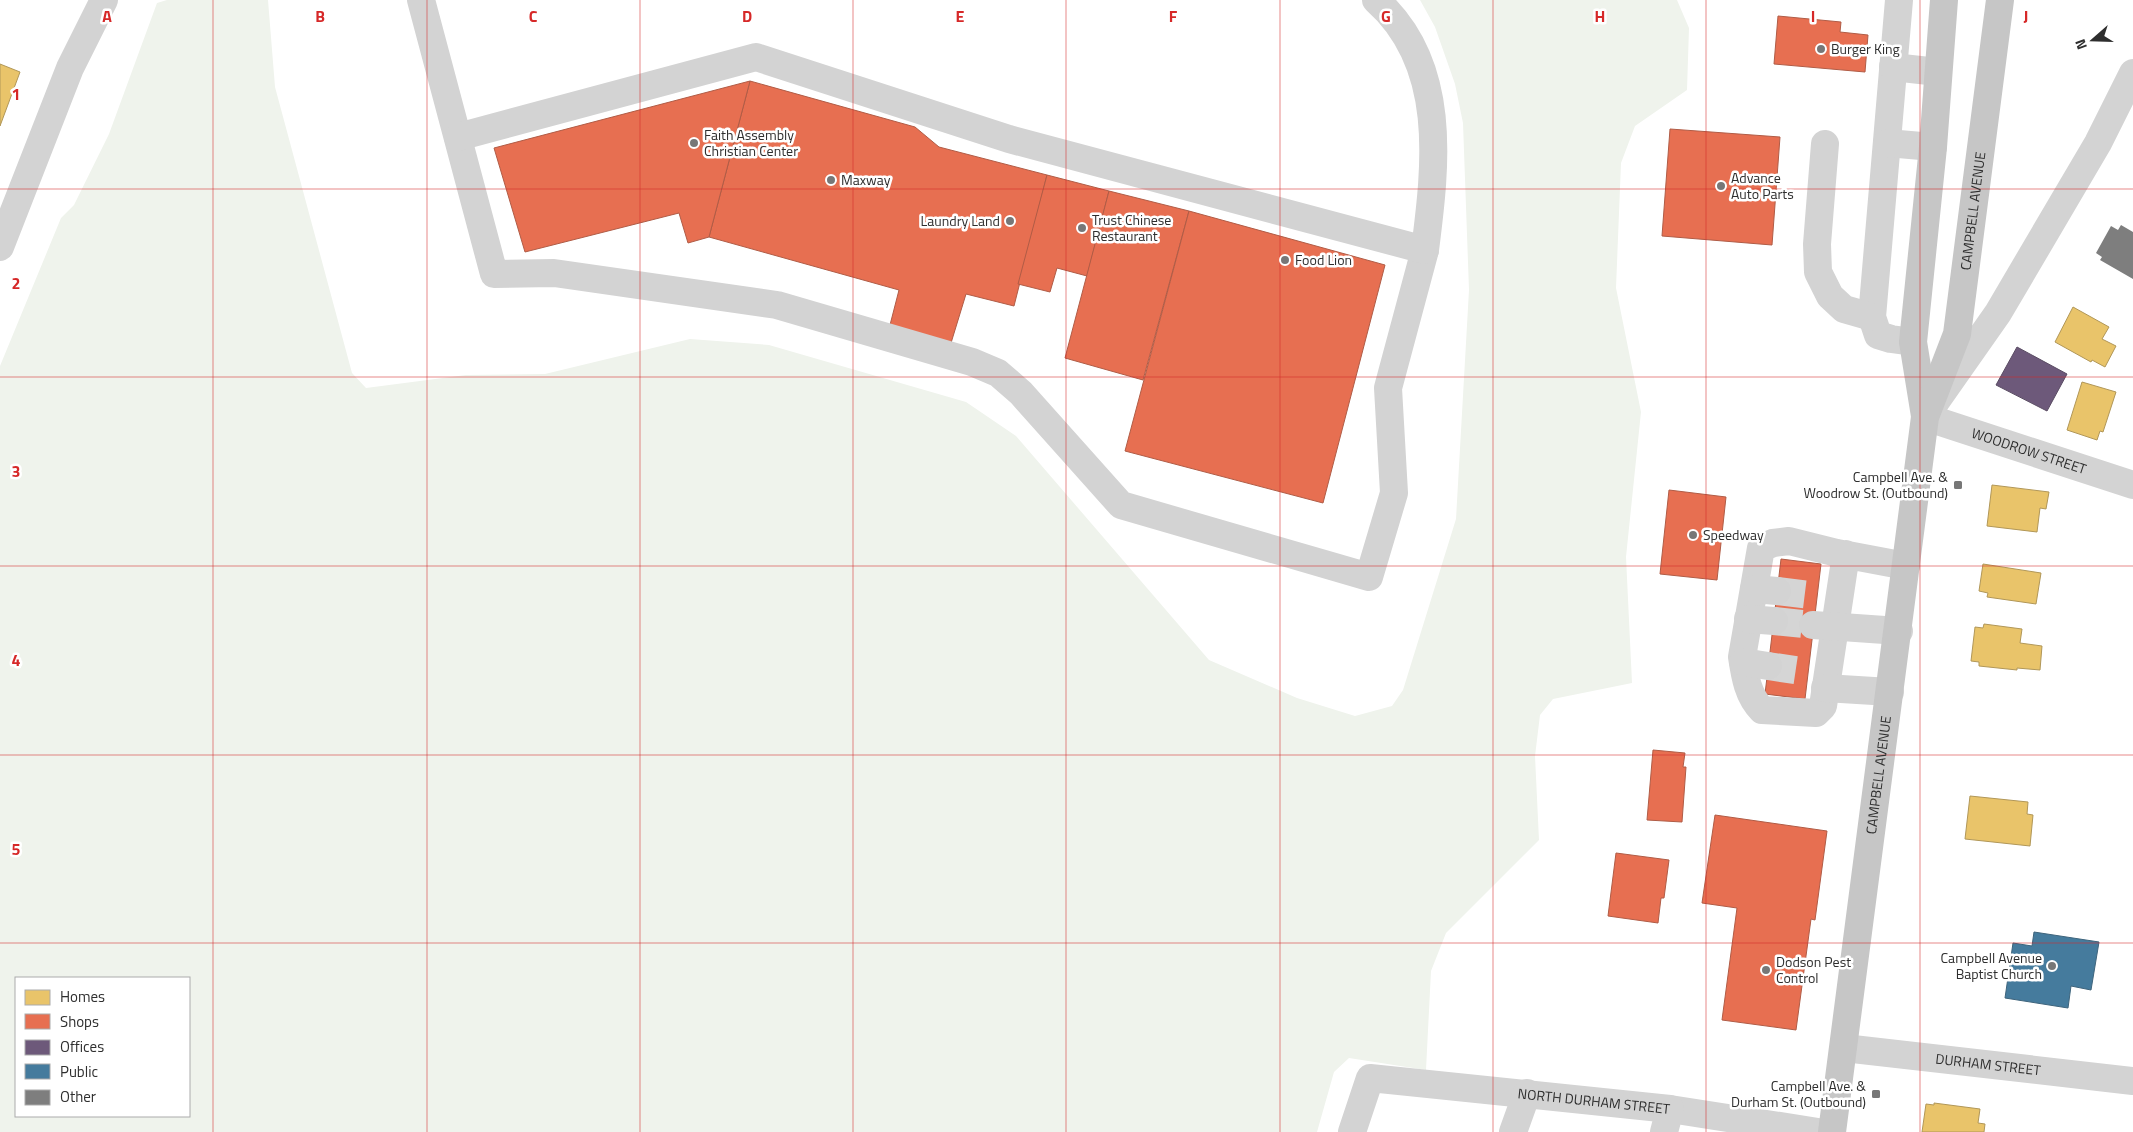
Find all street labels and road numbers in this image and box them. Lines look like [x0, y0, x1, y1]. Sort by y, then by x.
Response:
street label: CAMPBELL AVENUE [1954, 150, 1990, 271]
street label: WOODROW STREET [1969, 422, 2090, 479]
street label: CAMPBELL AVENUE [1860, 714, 1896, 835]
street label: DURHAM STREET [1934, 1048, 2043, 1080]
street label: NORTH DURHAM STREET [1517, 1082, 1672, 1119]

